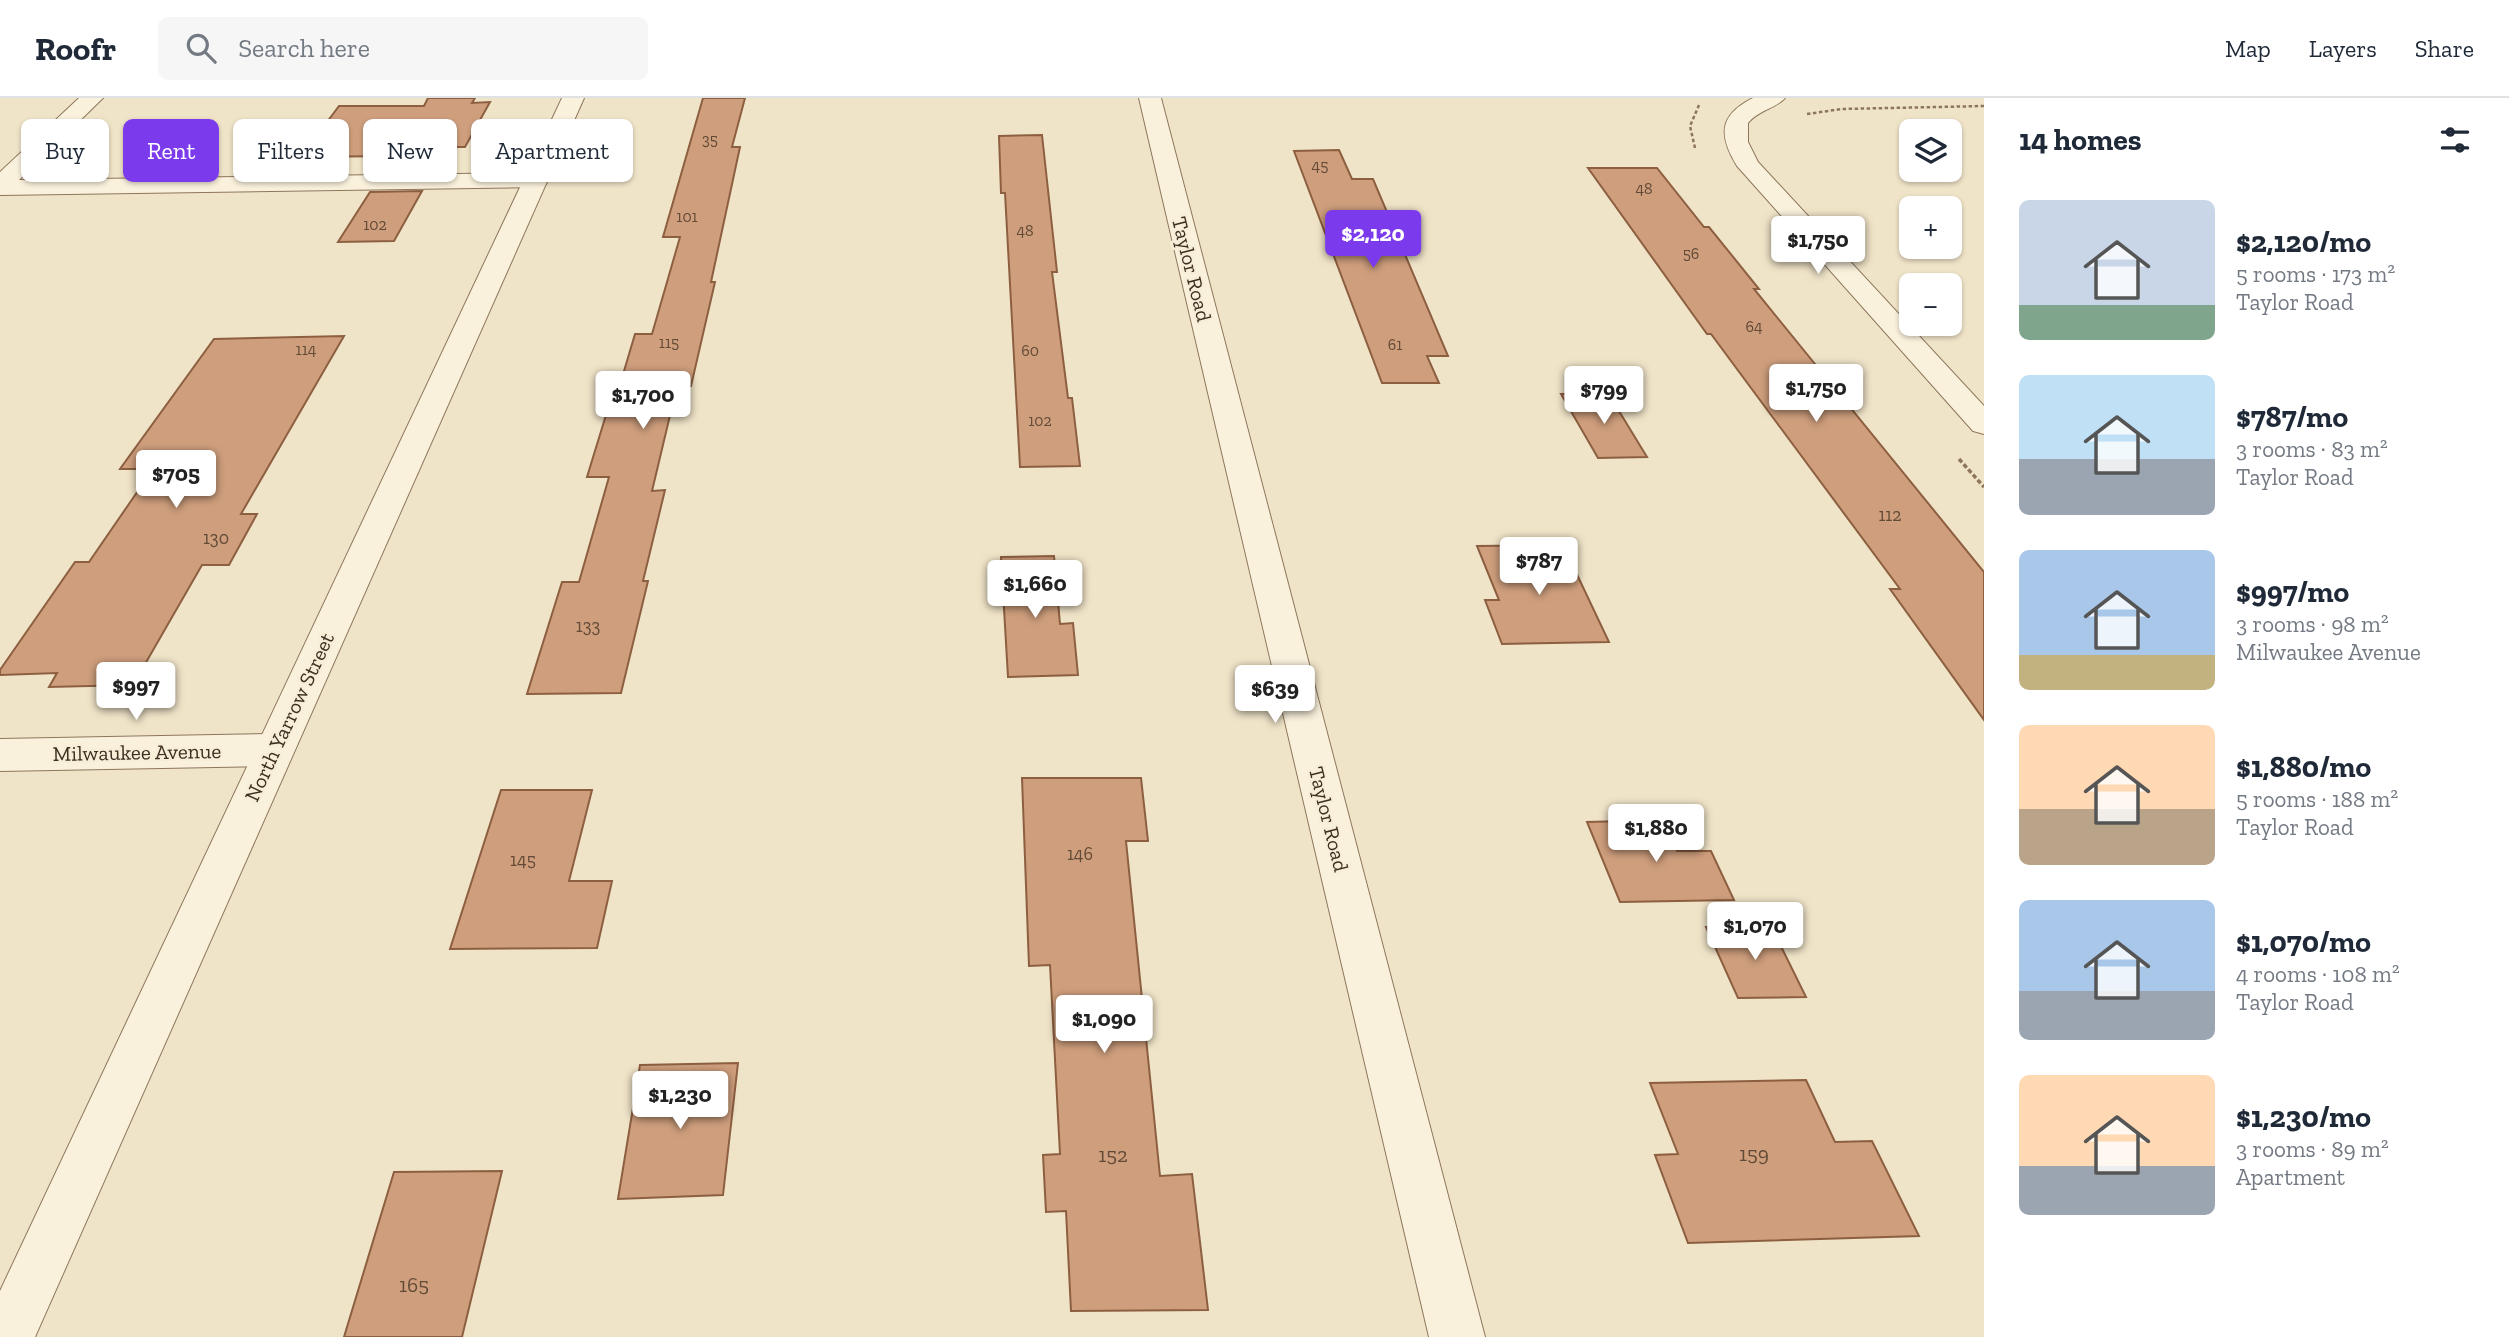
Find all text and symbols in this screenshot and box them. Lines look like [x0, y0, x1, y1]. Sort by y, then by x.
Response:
search box [158, 17, 648, 80]
text: Roofr [35, 29, 116, 68]
icon: search [182, 29, 220, 67]
text: Search here [238, 32, 370, 64]
text: Map [2225, 34, 2271, 63]
text: Layers [2309, 34, 2377, 63]
text: Share [2415, 34, 2474, 63]
chip: Buy [21, 119, 109, 182]
chip: Rent [123, 119, 219, 182]
chip: Filters [233, 119, 349, 182]
chip: New [363, 119, 457, 182]
chip: Apartment [471, 119, 633, 182]
map controls [1899, 119, 1962, 336]
button: layers [1899, 119, 1962, 182]
icon: filters [2436, 121, 2474, 159]
text: 14 homes [2019, 122, 2142, 158]
house number: 35 [702, 130, 718, 149]
house number: 45 [1312, 156, 1328, 175]
house number: 48 [1635, 179, 1653, 198]
button: + [1899, 196, 1962, 259]
house number: 101 [676, 207, 698, 226]
pin: $2,120 [1316, 211, 1430, 270]
street label: Taylor Road [1167, 214, 1217, 325]
house number: 102 [363, 215, 387, 234]
pin: $1,750 [1761, 216, 1875, 276]
text: $2,120 [1341, 219, 1405, 247]
house number: 48 [1016, 221, 1034, 240]
text: $2,120/mo [2236, 224, 2371, 260]
text: $1,750 [1787, 225, 1849, 253]
icon: home [2075, 228, 2159, 312]
house number: 56 [1683, 244, 1699, 263]
text: 5 rooms · 173 m² [2236, 260, 2395, 288]
button: − [1899, 273, 1962, 336]
text: Taylor Road [2236, 288, 2354, 316]
house number: 64 [1745, 317, 1763, 336]
house number: 115 [659, 333, 679, 352]
house number: 61 [1388, 335, 1402, 354]
house number: 114 [296, 340, 317, 359]
house number: 60 [1021, 341, 1039, 360]
pin: $1,750 [1759, 364, 1873, 424]
pin: $799 [1563, 366, 1645, 426]
pin: $1,700 [586, 372, 700, 431]
text: $1,750 [1785, 373, 1847, 401]
text: $799 [1580, 375, 1628, 403]
text: $1,700 [612, 380, 674, 408]
text: $787/mo [2236, 399, 2348, 435]
icon: home [2075, 403, 2159, 487]
house number: 102 [1028, 411, 1052, 430]
text: 3 rooms · 83 m² [2236, 435, 2388, 463]
pin: $705 [135, 450, 217, 510]
text: $705 [152, 459, 200, 487]
text: Taylor Road [2236, 463, 2354, 491]
house number: 112 [1878, 504, 1902, 526]
house number: 130 [203, 527, 229, 549]
pin: $787 [1498, 538, 1580, 597]
text: $787 [1516, 546, 1562, 574]
pin: $1,660 [978, 560, 1092, 620]
text: $1,660 [1003, 569, 1067, 597]
text: $997/mo [2236, 574, 2349, 610]
icon: home [2075, 578, 2159, 662]
text: 3 rooms · 98 m² [2236, 610, 2389, 638]
house number: 133 [576, 615, 600, 637]
street label: North Yarrow Street [239, 628, 339, 805]
text: Milwaukee Avenue [2236, 638, 2421, 666]
pin: $997 [95, 662, 177, 722]
pin: $639 [1234, 666, 1316, 725]
text: $997 [112, 671, 160, 699]
text: $639 [1251, 674, 1299, 702]
street label: Milwaukee Avenue [52, 738, 222, 766]
text: $1,880/mo [2236, 749, 2371, 785]
icon: home [2075, 753, 2159, 837]
street label: Taylor Road [1304, 764, 1354, 875]
text: 5 rooms · 188 m² [2236, 785, 2398, 813]
pin: $1,880 [1599, 804, 1713, 864]
text: $1,880 [1624, 813, 1688, 841]
text: Taylor Road [2236, 813, 2354, 841]
house number: 146 [1067, 843, 1093, 865]
house number: 145 [510, 849, 536, 871]
pin: $1,070 [1698, 902, 1812, 962]
text: $1,070 [1723, 911, 1787, 939]
text: $1,070/mo [2236, 924, 2371, 960]
icon: home [2075, 928, 2159, 1012]
text: 4 rooms · 108 m² [2236, 960, 2400, 988]
text: Taylor Road [2236, 988, 2354, 1016]
pin: $1,090 [1047, 996, 1161, 1055]
text: $1,090 [1072, 1004, 1136, 1032]
pin: $1,230 [623, 1072, 737, 1131]
text: $1,230 [648, 1080, 712, 1108]
text: $1,230/mo [2236, 1099, 2371, 1135]
icon: home [2075, 1103, 2159, 1187]
text: 3 rooms · 89 m² [2236, 1135, 2389, 1163]
house number: 159 [1739, 1141, 1769, 1166]
house number: 152 [1098, 1142, 1128, 1167]
text: Apartment [2236, 1163, 2345, 1191]
house number: 165 [399, 1272, 429, 1297]

